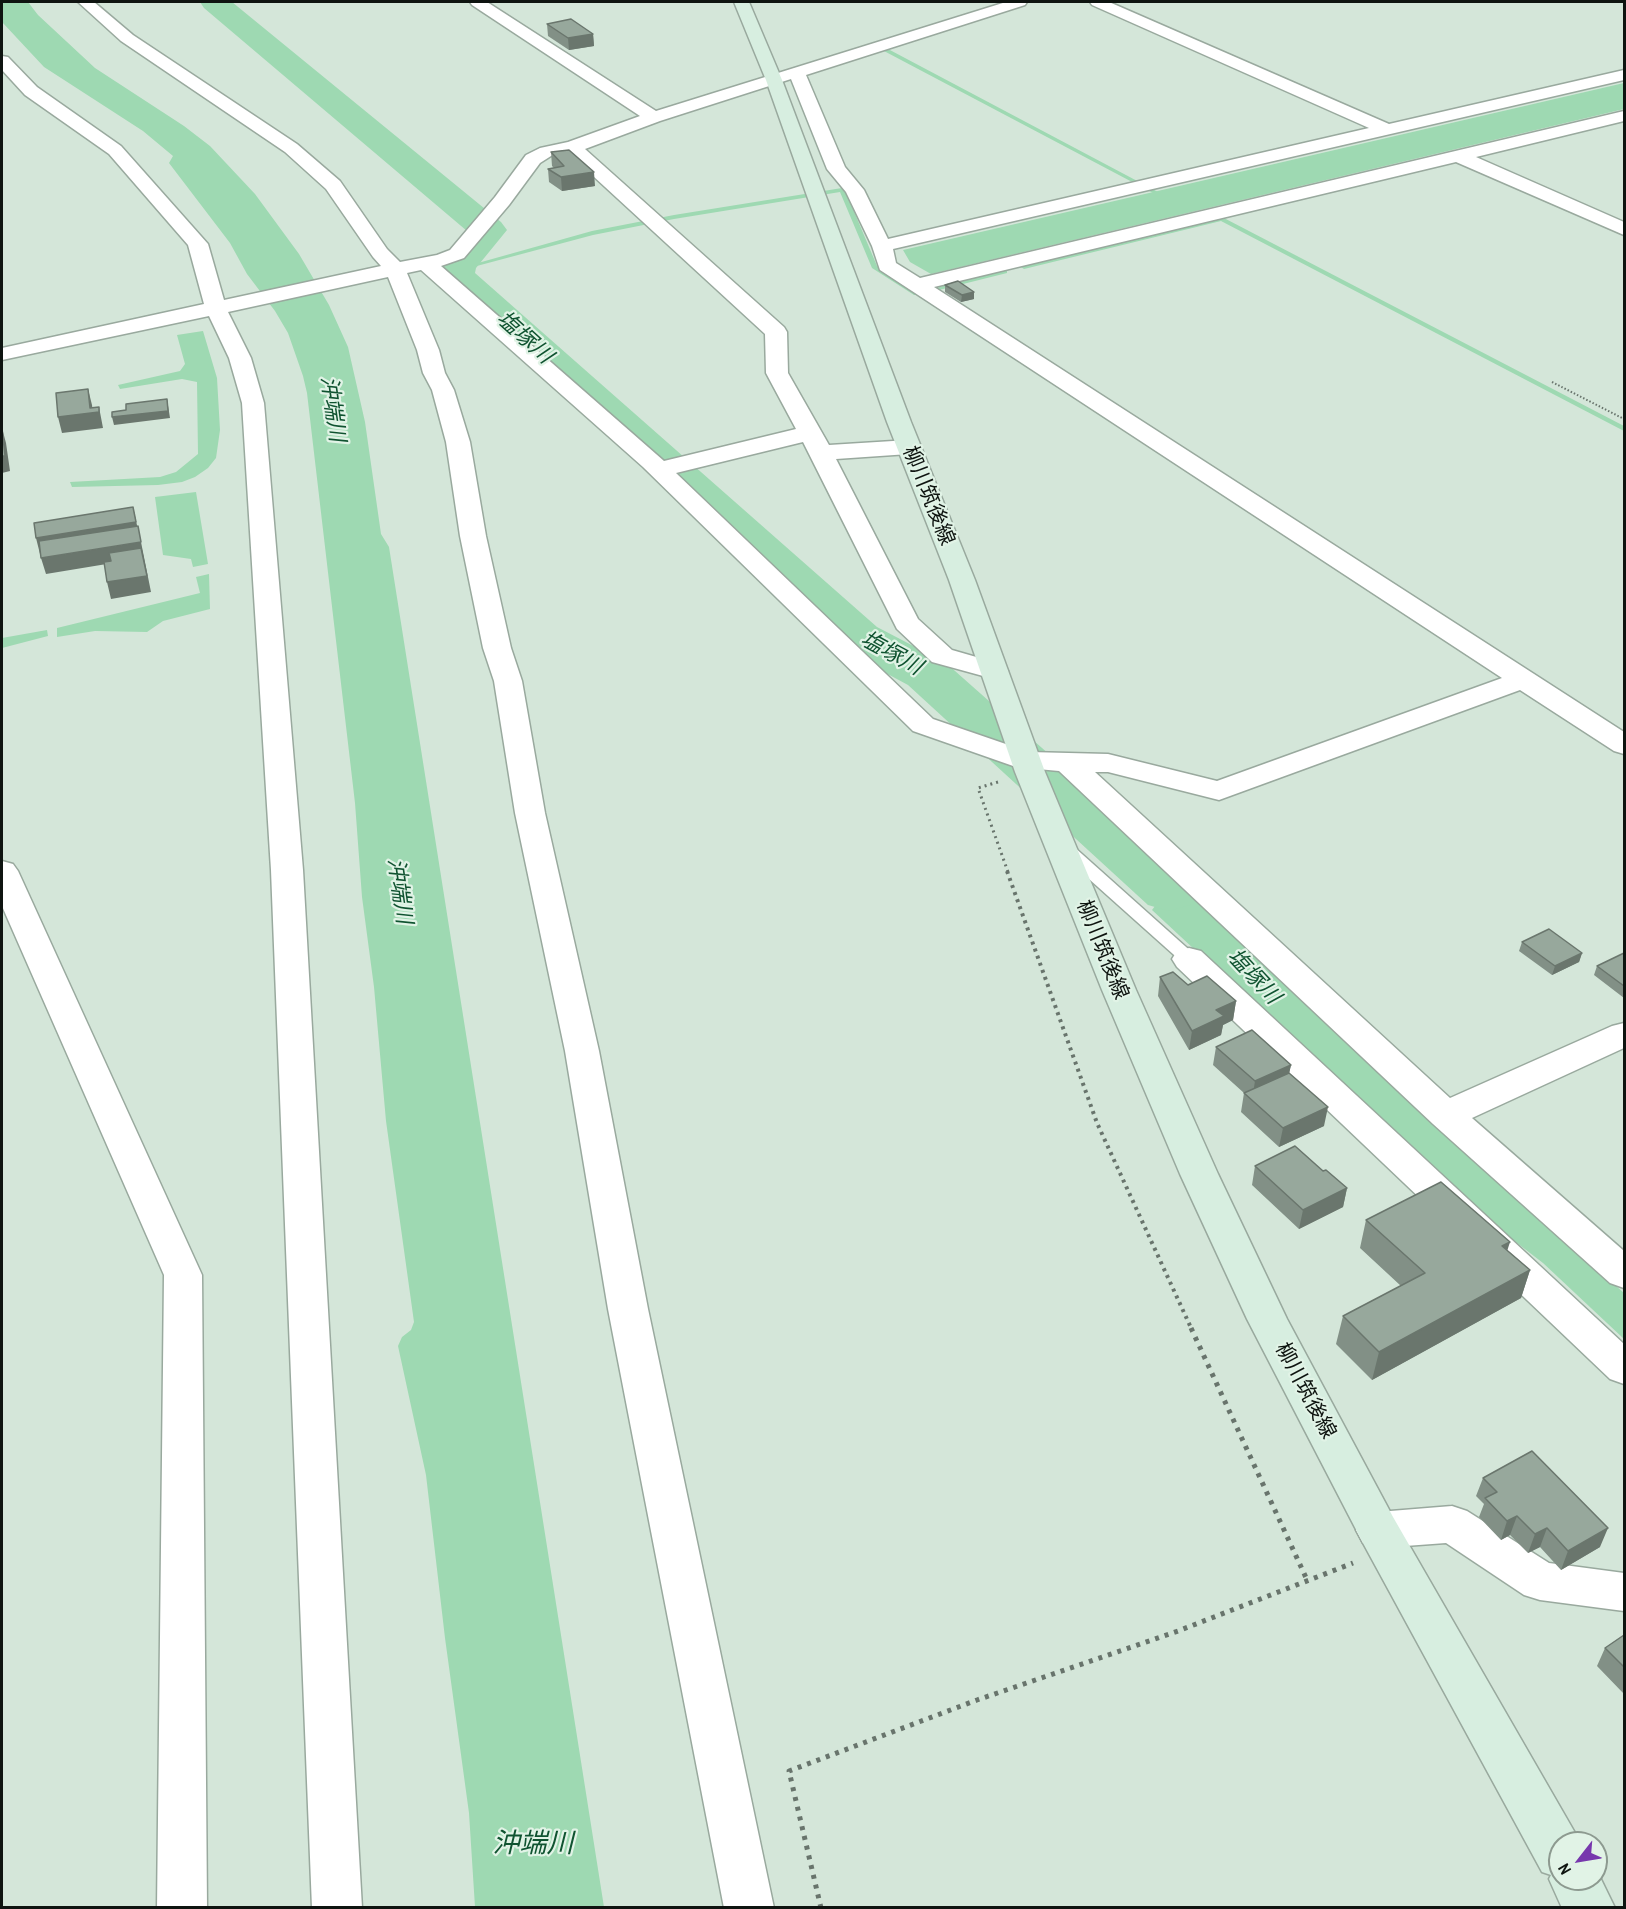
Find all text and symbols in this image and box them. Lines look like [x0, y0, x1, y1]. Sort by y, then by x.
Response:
water label: 塩塚川 [491, 306, 557, 370]
water label: 沖端川 [314, 374, 350, 444]
street label: 柳川筑後線 [897, 443, 959, 549]
water label: 塩塚川 [856, 626, 926, 682]
water label: 沖端川 [381, 856, 417, 926]
street label: 柳川筑後線 [1071, 897, 1133, 1003]
water label: 塩塚川 [1221, 944, 1285, 1010]
street label: 柳川筑後線 [1269, 1339, 1341, 1443]
water label: 沖端川 [493, 1829, 573, 1861]
north arrow [1548, 1831, 1608, 1891]
text: N [1552, 1860, 1576, 1879]

